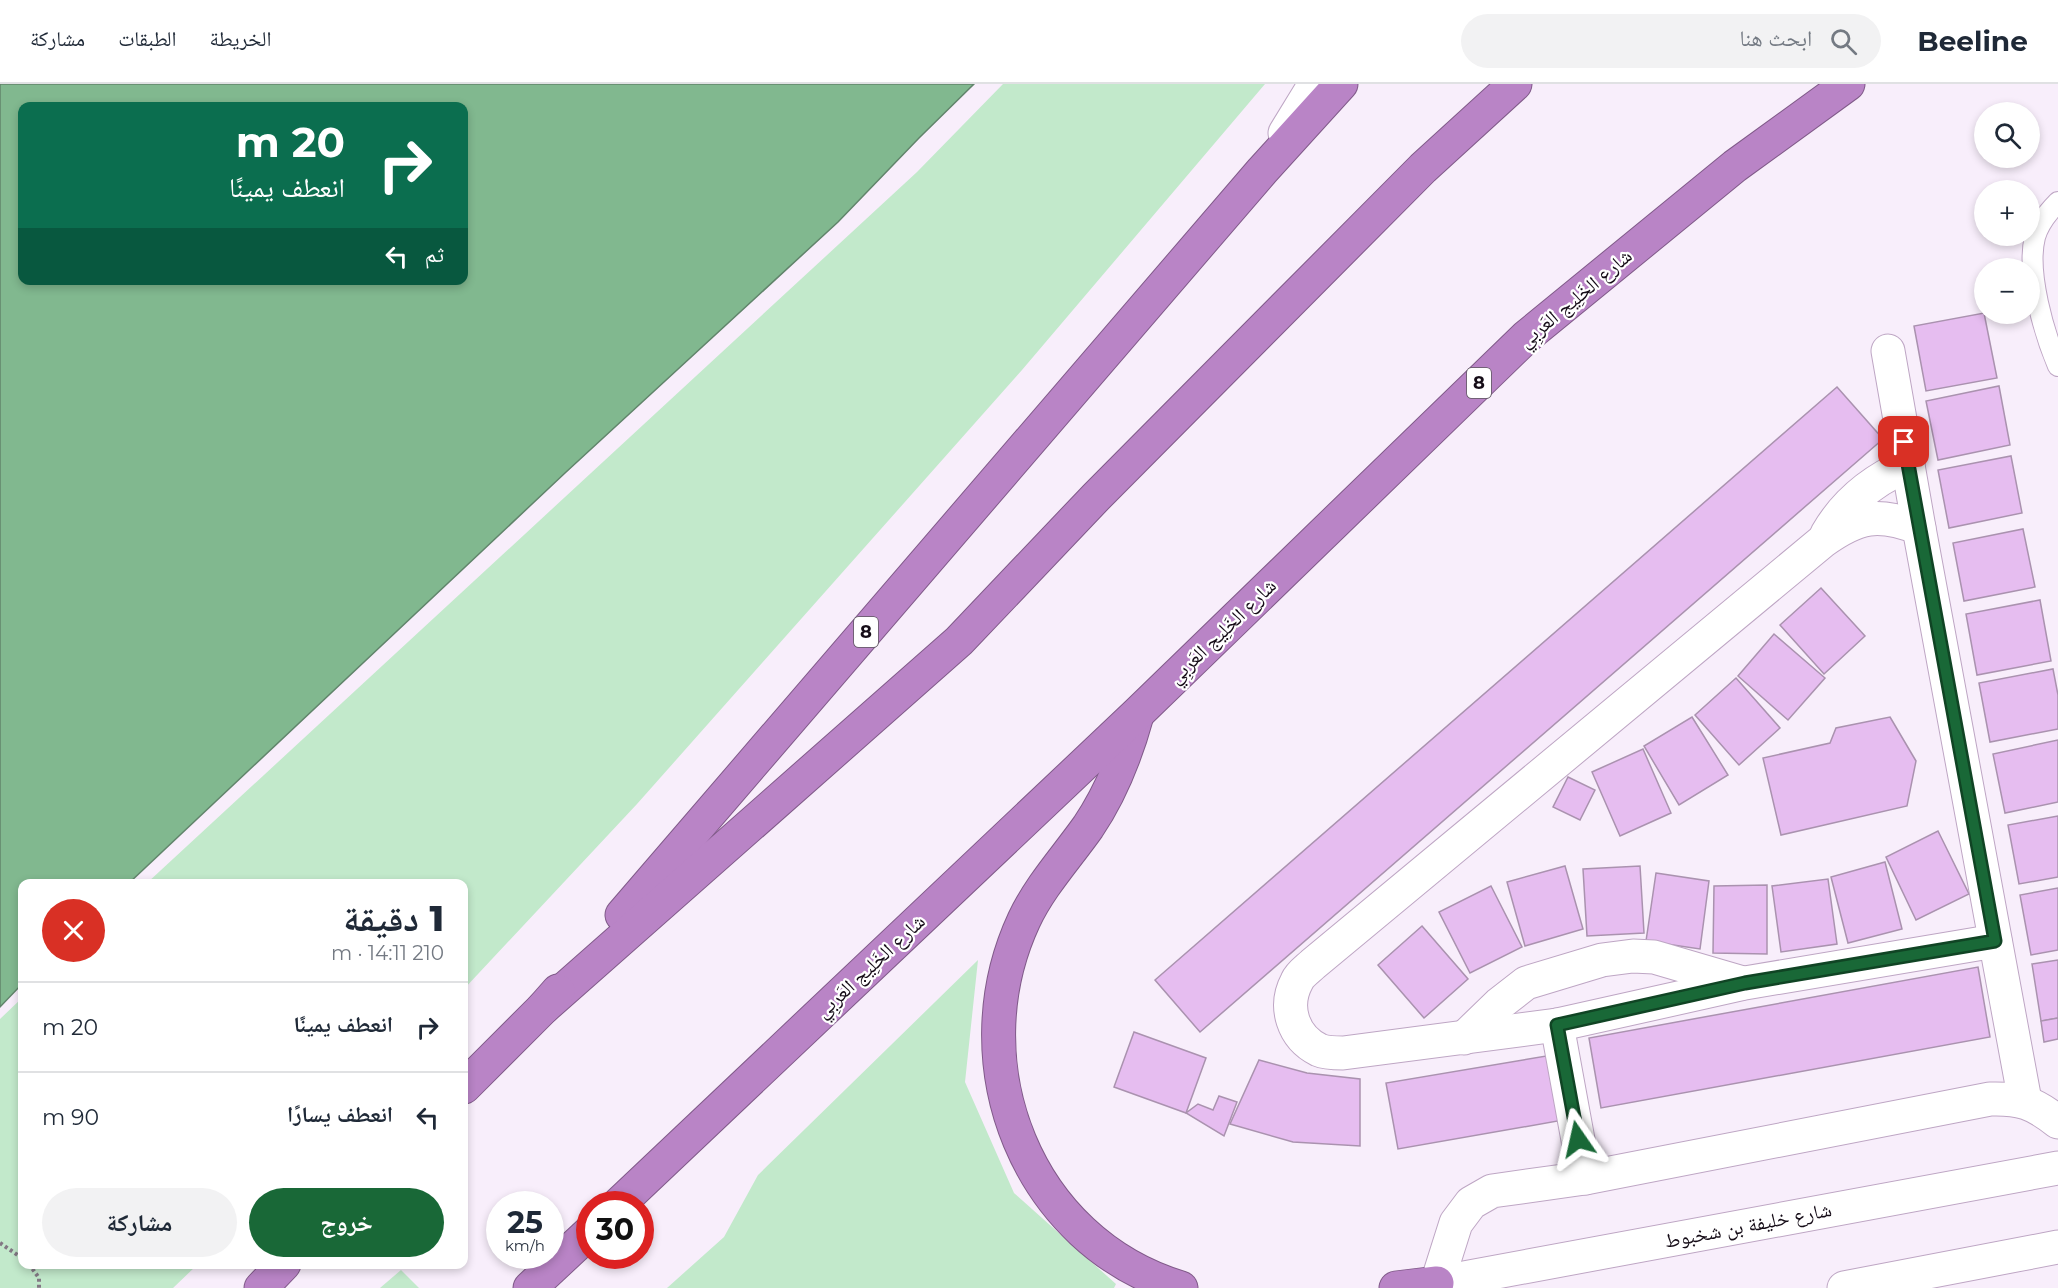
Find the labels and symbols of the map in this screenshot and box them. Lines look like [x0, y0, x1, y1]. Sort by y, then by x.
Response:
street label: شارع الخَلِيج العَربِي [1513, 244, 1639, 356]
road number: 8 [1467, 368, 1491, 398]
pin [1878, 416, 1929, 467]
street label: شارع الخَلِيج العَربِي [1163, 573, 1284, 691]
road number: 8 [854, 617, 878, 647]
street label: شارع الخَلِيج العَربِي [810, 909, 932, 1026]
position arrow [1546, 1107, 1610, 1171]
speed limit sign: 30 [576, 1191, 654, 1269]
street label: شارع خليفة بن شخبوط [1662, 1197, 1834, 1254]

